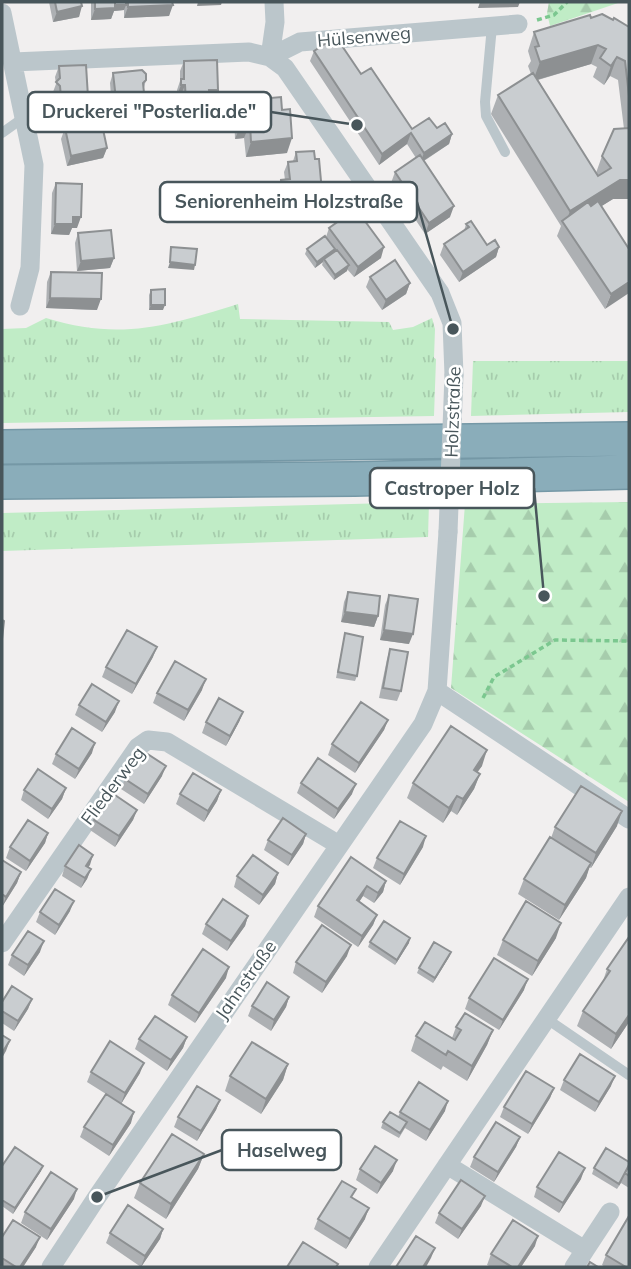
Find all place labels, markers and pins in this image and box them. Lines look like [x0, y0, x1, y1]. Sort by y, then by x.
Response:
callout: Druckerei "Posterlia.de" [28, 92, 271, 132]
callout: Seniorenheim Holzstraße [160, 182, 417, 222]
callout: Castroper Holz [370, 468, 534, 508]
callout: Haselweg [222, 1130, 341, 1170]

